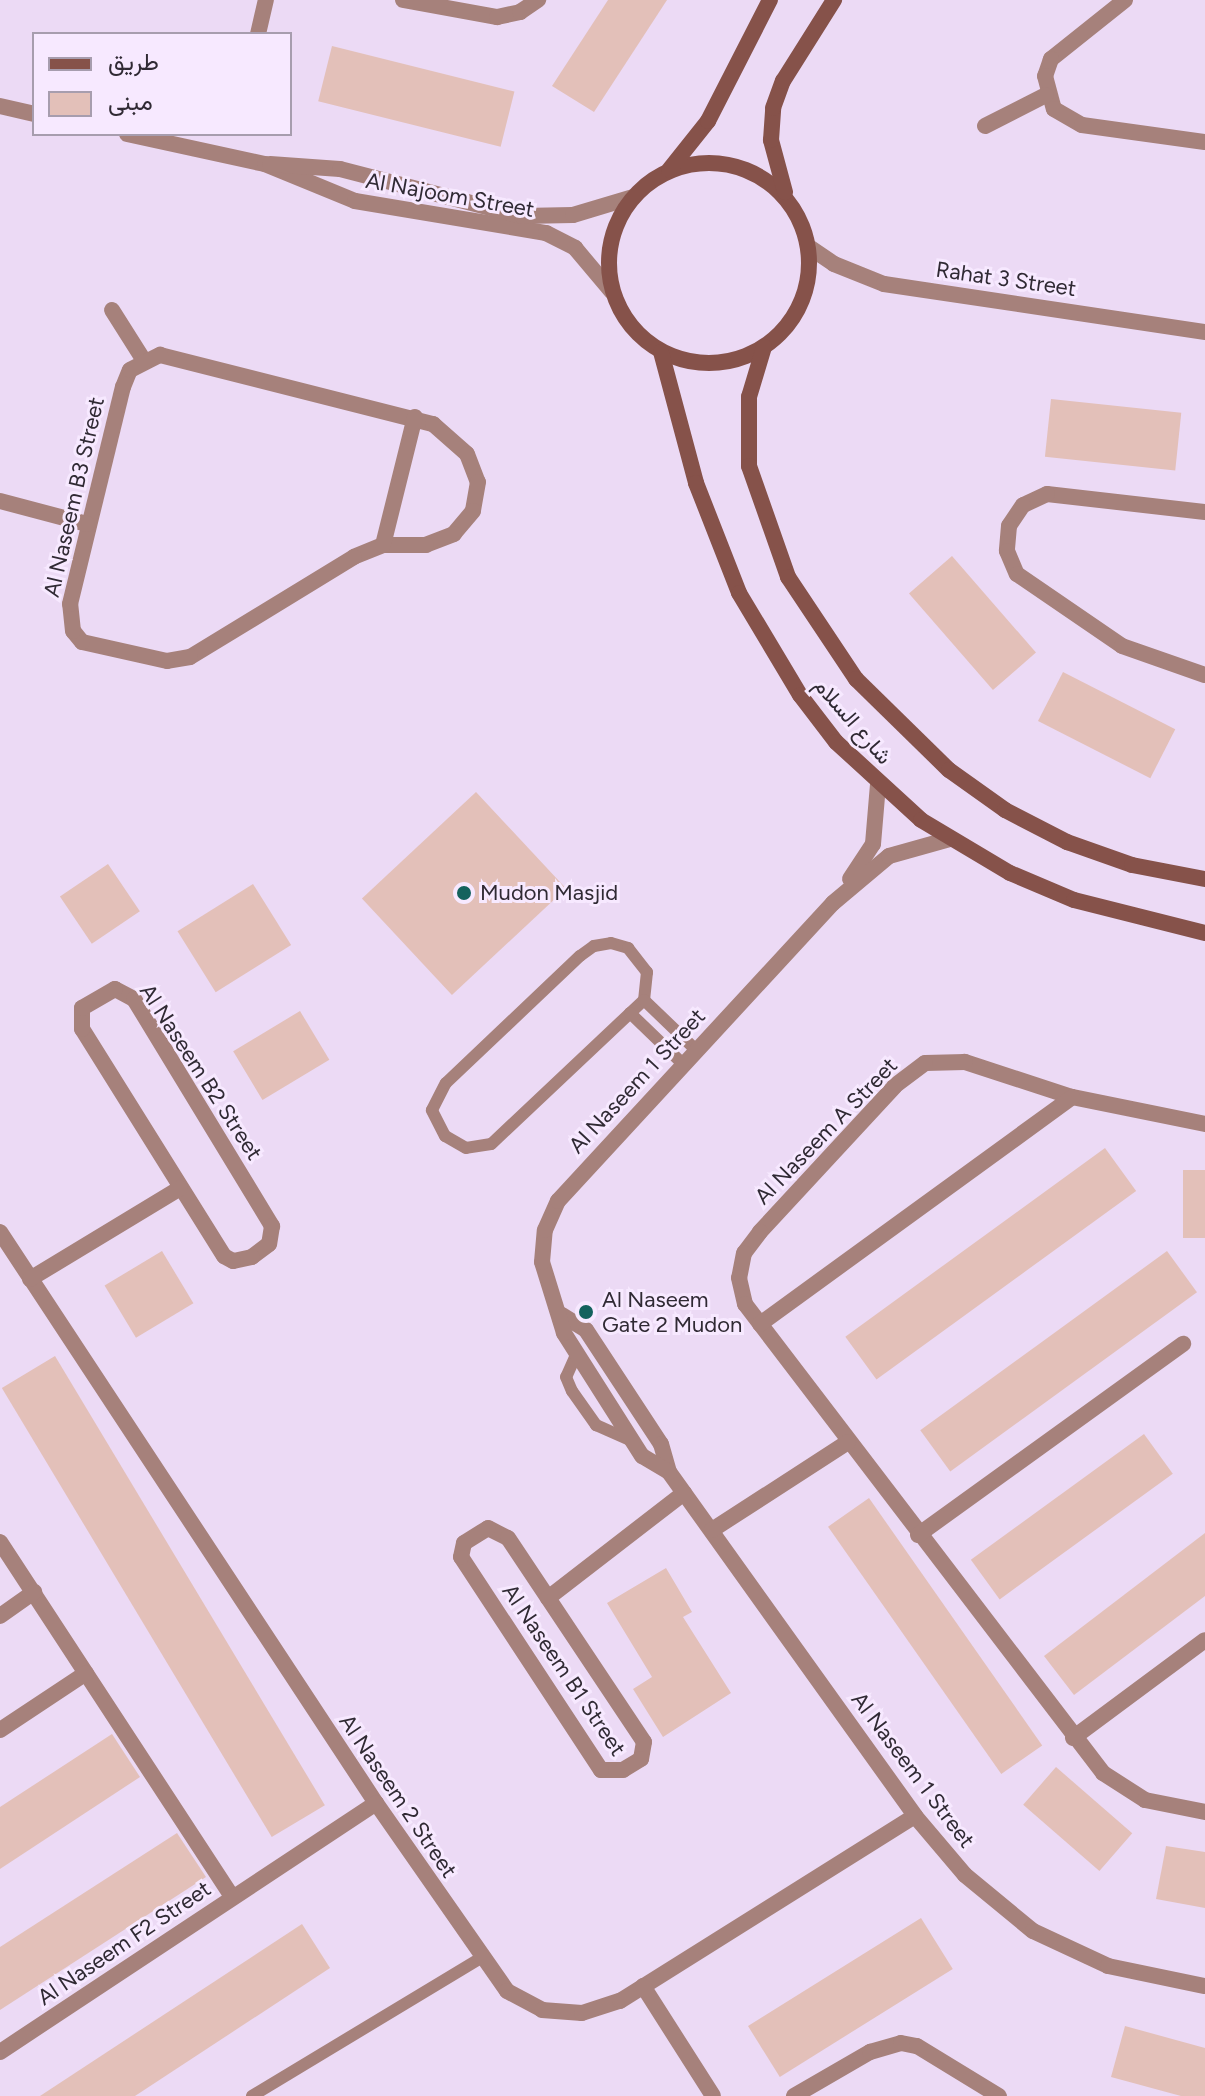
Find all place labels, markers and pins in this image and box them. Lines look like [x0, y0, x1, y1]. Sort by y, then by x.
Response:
place label: Mudon Masjid [480, 880, 618, 906]
marker: Mudon Masjid [455, 884, 473, 902]
place label: Al Naseem Gate 2 Mudon [602, 1286, 742, 1338]
marker: Al Naseem Gate 2 Mudon [577, 1303, 595, 1321]

